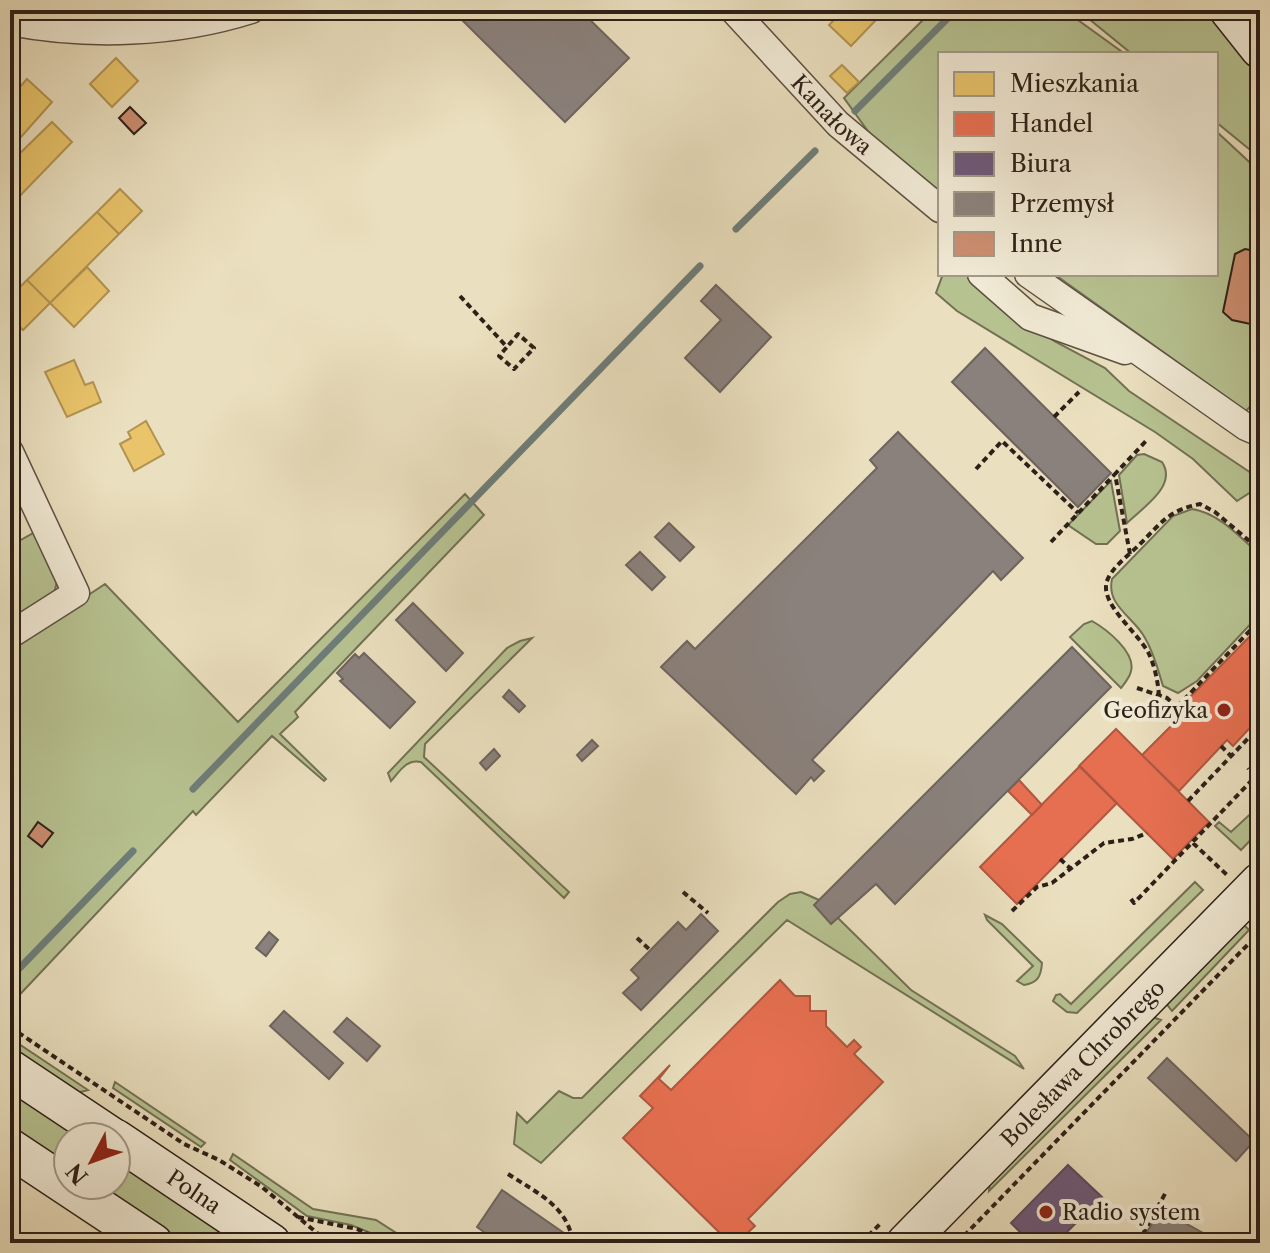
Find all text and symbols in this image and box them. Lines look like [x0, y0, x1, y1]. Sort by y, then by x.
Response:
legend [938, 52, 1218, 276]
street label: Kanałowa [785, 69, 878, 161]
text: Mieszkania [1010, 69, 1139, 98]
text: Handel [1010, 109, 1093, 138]
text: Biura [1010, 149, 1072, 178]
text: Przemysł [1010, 189, 1114, 218]
text: Inne [1010, 229, 1063, 258]
place label: Geofizyka [1103, 697, 1208, 724]
marker: Geofizyka [1215, 701, 1233, 719]
street label: Bolesława Chrobrego [995, 974, 1170, 1152]
north arrow [52, 1121, 132, 1201]
text: N [61, 1158, 94, 1190]
street label: Polna [162, 1164, 226, 1220]
place label: Radio system [1062, 1199, 1201, 1226]
marker: Radio system [1037, 1203, 1055, 1221]

